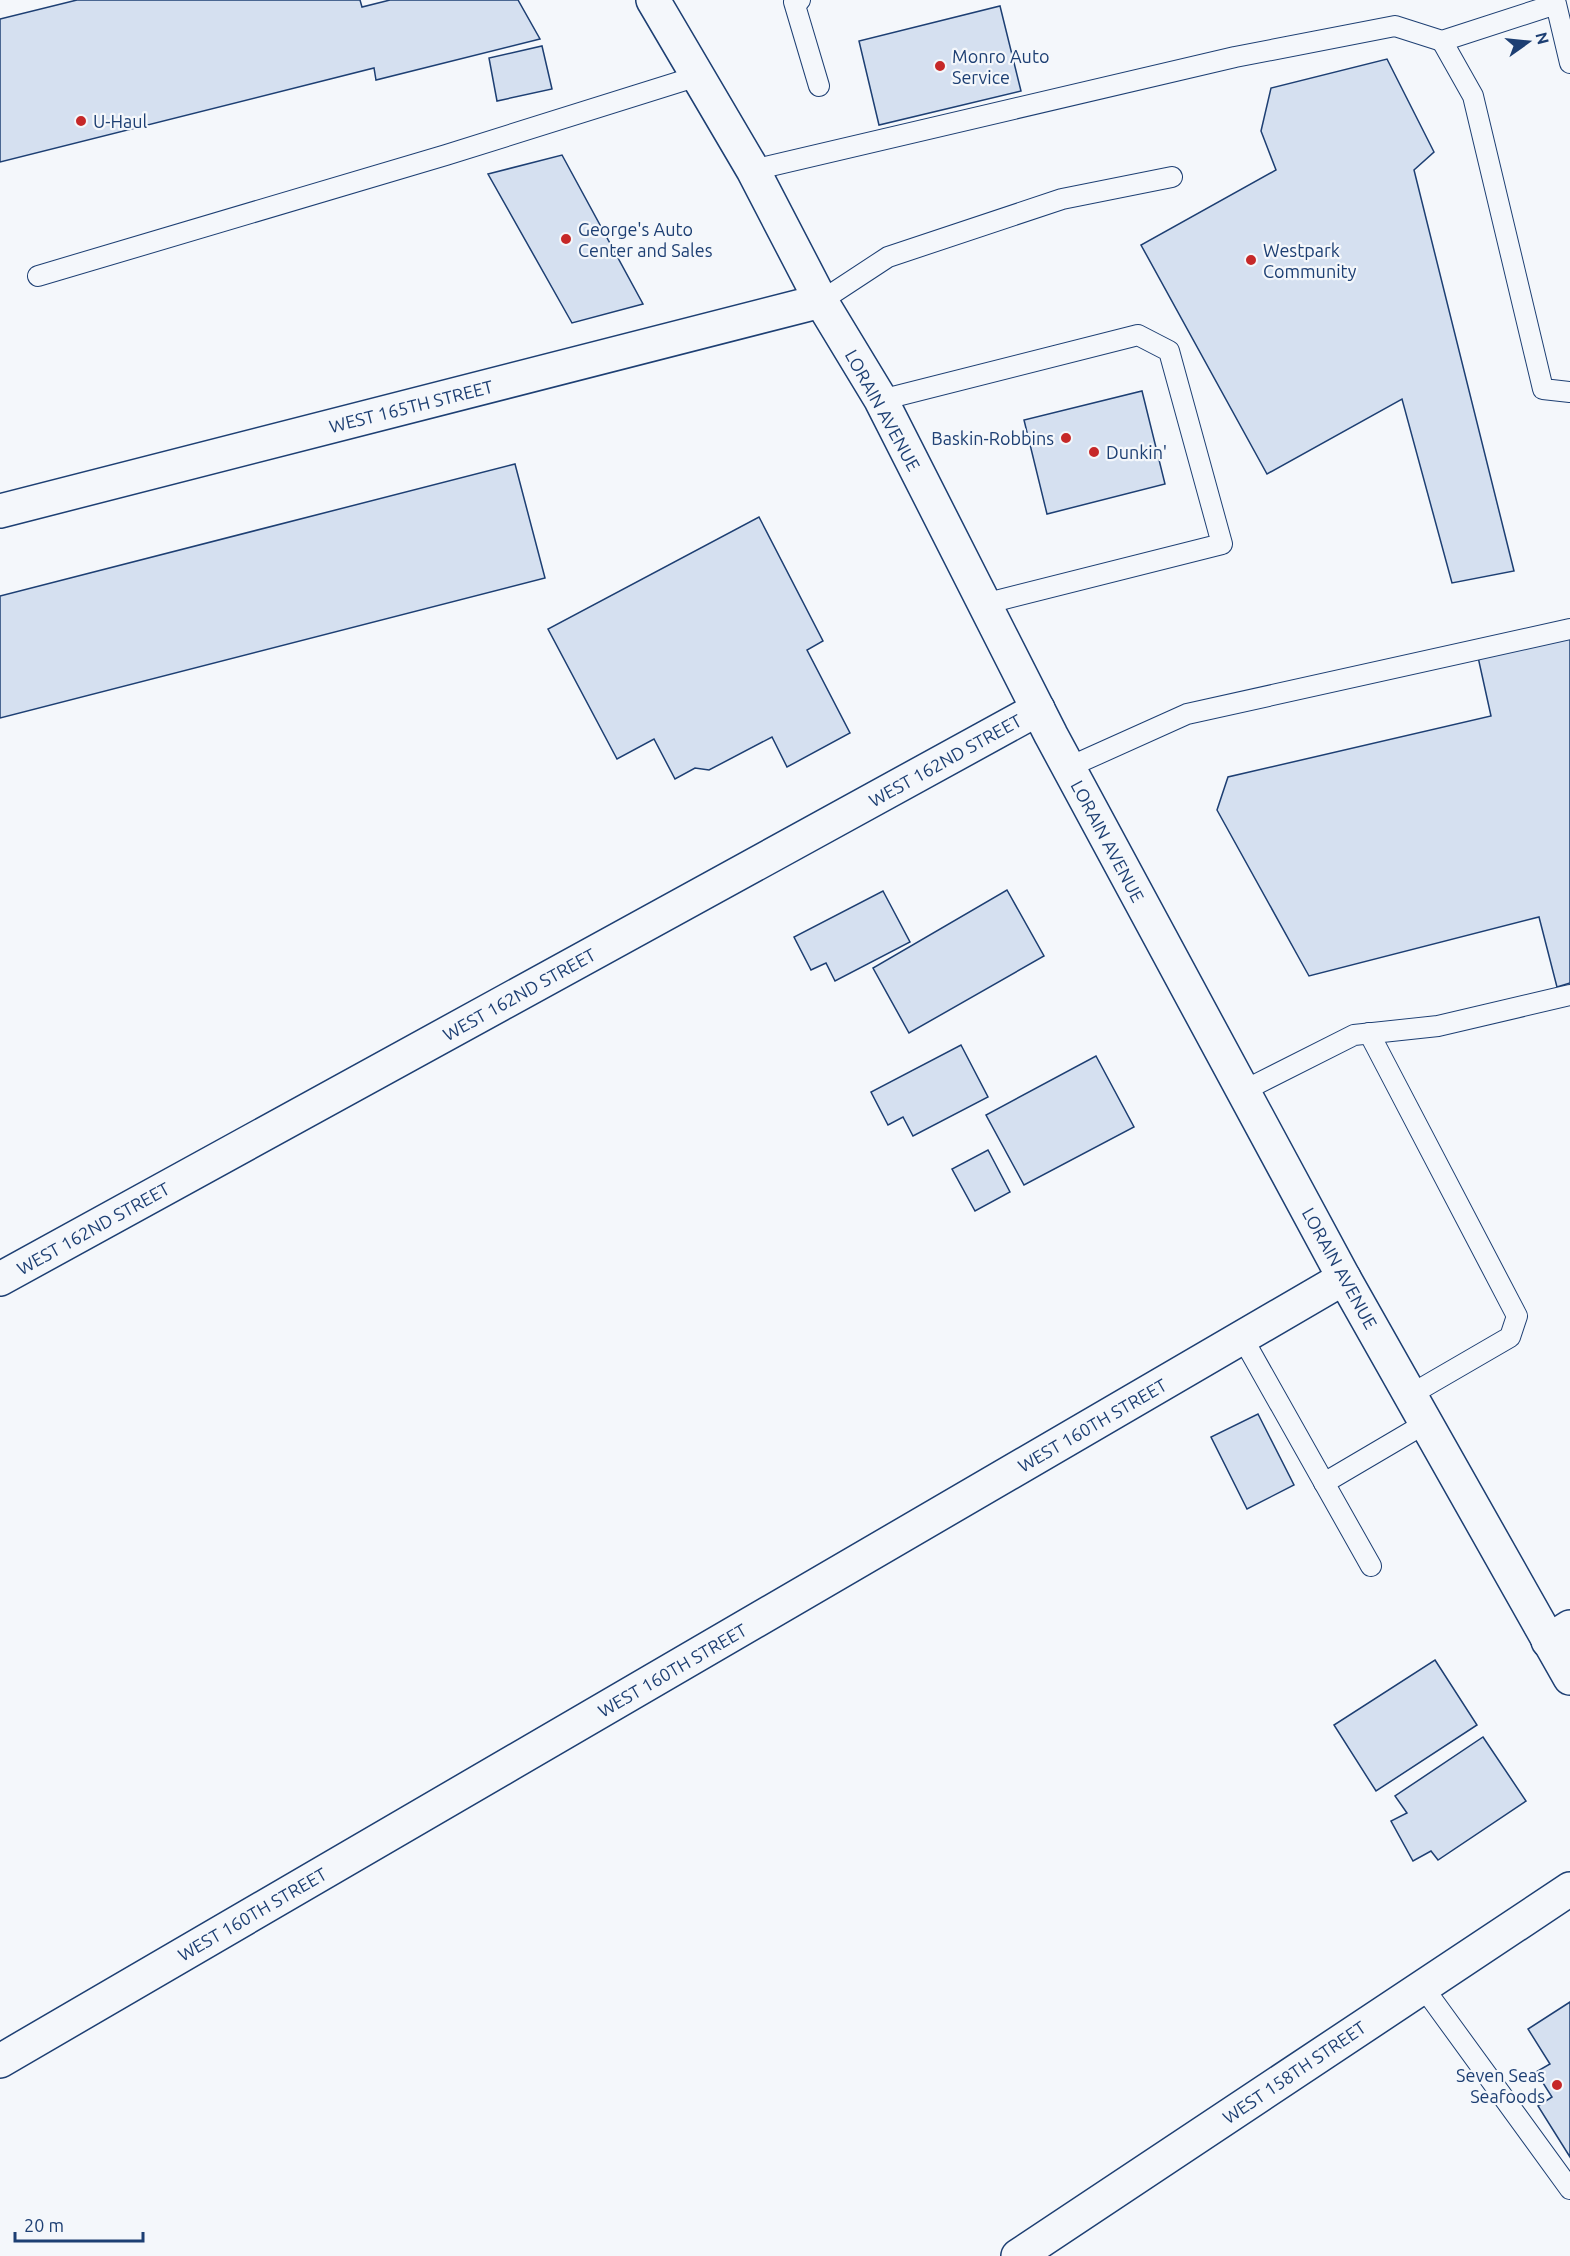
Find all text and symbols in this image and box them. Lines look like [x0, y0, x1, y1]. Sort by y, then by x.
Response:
north arrow [1498, 12, 1558, 72]
text: N [1532, 30, 1553, 46]
place label: Monro Auto Service [952, 46, 1049, 87]
marker: Monro Auto Service [933, 59, 947, 73]
place label: U-Haul [93, 111, 148, 131]
marker: U-Haul [74, 114, 88, 128]
place label: George's Auto Center and Sales [578, 219, 713, 260]
marker: George's Auto Center and Sales [559, 232, 573, 246]
place label: Westpark Community [1263, 240, 1357, 281]
marker: Westpark Community [1244, 253, 1258, 267]
street label: LORAIN AVENUE [842, 346, 924, 474]
street label: WEST 165TH STREET [327, 376, 495, 436]
place label: Baskin-Robbins [931, 428, 1054, 448]
marker: Baskin-Robbins [1059, 431, 1073, 445]
place label: Dunkin' [1106, 442, 1167, 462]
marker: Dunkin' [1087, 445, 1101, 459]
street label: WEST 162ND STREET [865, 710, 1025, 810]
street label: LORAIN AVENUE [1067, 777, 1149, 905]
street label: WEST 162ND STREET [439, 944, 599, 1044]
street label: WEST 162ND STREET [13, 1178, 173, 1278]
street label: LORAIN AVENUE [1299, 1204, 1381, 1332]
street label: WEST 160TH STREET [1014, 1374, 1170, 1476]
street label: WEST 160TH STREET [594, 1619, 750, 1721]
street label: WEST 160TH STREET [174, 1863, 330, 1965]
street label: WEST 158TH STREET [1219, 2017, 1369, 2127]
place label: Seven Seas Seafoods [1456, 2065, 1545, 2106]
marker: Seven Seas Seafoods [1550, 2078, 1564, 2092]
scale bar [15, 2205, 142, 2243]
text: 20 m [24, 2215, 64, 2235]

